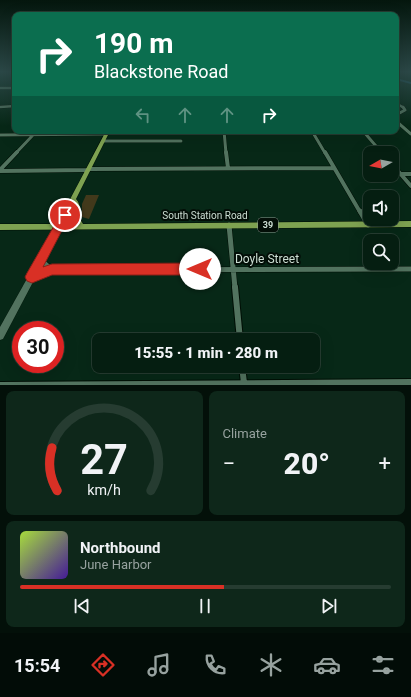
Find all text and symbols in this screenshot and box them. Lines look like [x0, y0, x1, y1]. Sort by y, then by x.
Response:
text: 190 m [94, 27, 173, 60]
icon: right [28, 28, 80, 80]
text: Blackstone Road [94, 61, 228, 82]
icon: left [132, 104, 154, 126]
icon: ahead [174, 104, 196, 126]
icon: ahead [216, 104, 238, 126]
icon: right [258, 104, 280, 126]
north arrow [363, 146, 399, 182]
map controls [363, 146, 399, 270]
button: sound [363, 190, 399, 226]
pin [48, 198, 82, 232]
icon: arrive [54, 204, 76, 226]
street label: South Station Road [162, 210, 248, 221]
road number: 39 [258, 218, 278, 232]
button: search [363, 234, 399, 270]
position arrow [179, 248, 221, 290]
street label: Doyle Street [235, 252, 299, 266]
speed limit sign: 30 [12, 321, 64, 373]
text: 15:55 · 1 min · 280 m [134, 344, 278, 362]
text: Climate [223, 426, 267, 441]
text: 27 [80, 435, 128, 484]
text: 20° [284, 446, 330, 481]
text: − [223, 451, 235, 476]
text: + [379, 451, 391, 476]
text: km/h [87, 482, 121, 498]
text: Northbound [80, 539, 161, 557]
text: June Harbor [80, 557, 152, 572]
icon: previous [71, 595, 93, 617]
icon: pause [194, 595, 216, 617]
icon: next [318, 595, 340, 617]
icon: directions [89, 651, 117, 679]
icon: music [145, 651, 173, 679]
icon: phone [201, 651, 229, 679]
icon: climate [257, 651, 285, 679]
icon: car [313, 651, 341, 679]
icon: filters [369, 651, 397, 679]
text: 15:54 [14, 655, 60, 676]

